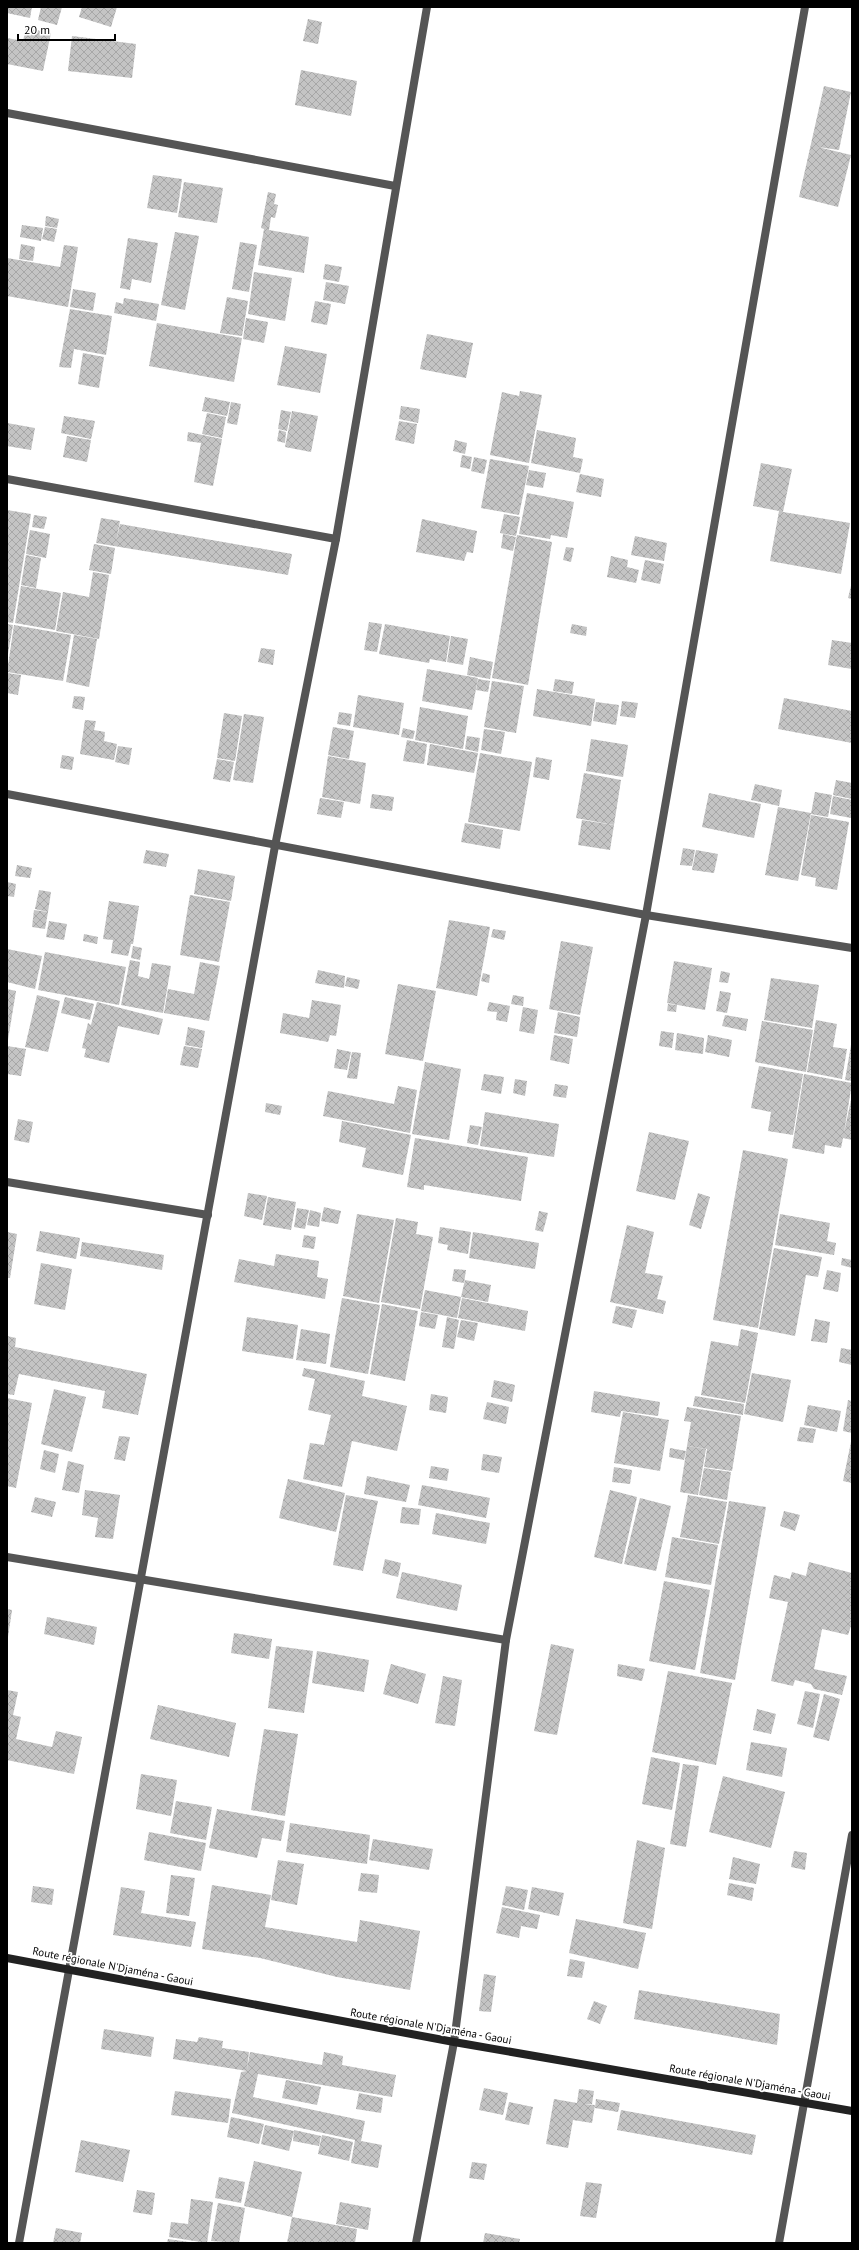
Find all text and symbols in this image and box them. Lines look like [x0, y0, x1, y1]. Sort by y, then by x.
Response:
scale bar [18, 16, 115, 42]
text: 20 m [24, 22, 50, 37]
street label: Route régionale N'Djaména - Gaoui [31, 1944, 195, 1988]
street label: Route régionale N'Djaména - Gaoui [349, 2005, 513, 2047]
street label: Route régionale N'Djaména - Gaoui [668, 2061, 832, 2103]

